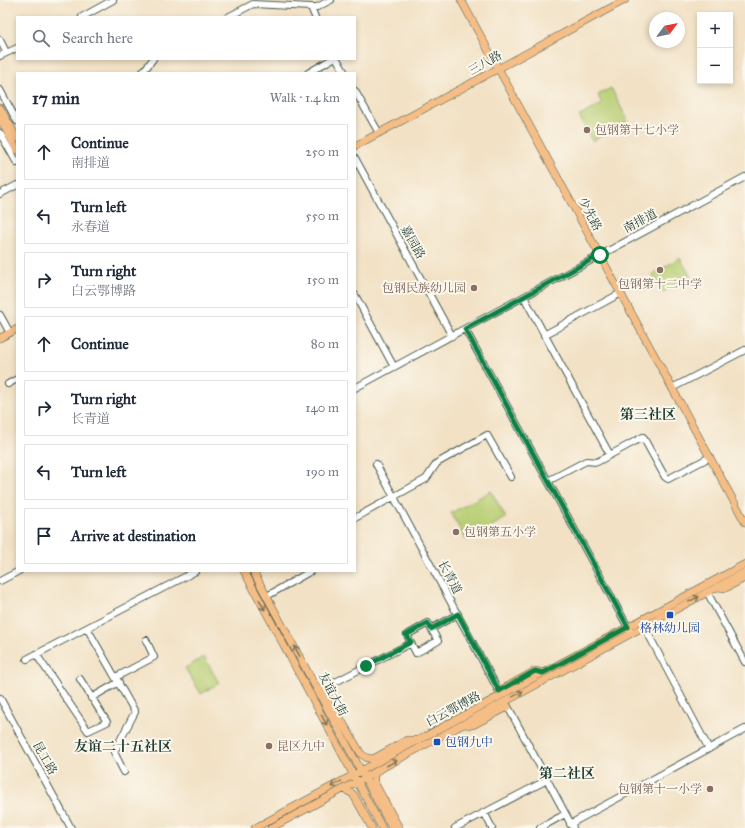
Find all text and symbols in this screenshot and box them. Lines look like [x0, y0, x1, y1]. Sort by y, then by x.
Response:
north arrow [649, 12, 685, 48]
map controls [697, 12, 733, 84]
button: + [697, 12, 733, 48]
search box [16, 16, 356, 60]
icon: search [30, 27, 52, 49]
text: Search here [62, 29, 133, 47]
street label: 三八路 [466, 48, 504, 78]
button: − [697, 48, 733, 84]
text: 17 min [32, 88, 80, 109]
text: Walk · 1.4 km [270, 90, 340, 106]
place label: 包钢第十七小学 [595, 123, 679, 137]
marker: 包钢第十七小学 [582, 125, 592, 135]
text: Continue [71, 134, 129, 152]
icon: ahead [33, 141, 55, 163]
text: 250 m [305, 144, 339, 160]
text: 南排道 [71, 155, 110, 171]
street label: 少先路 [575, 195, 605, 233]
text: Turn left [71, 198, 127, 216]
icon: left [33, 205, 55, 227]
street label: 南排道 [621, 206, 659, 236]
text: 550 m [306, 208, 339, 224]
text: 永春道 [71, 219, 110, 235]
street label: 嘉园路 [398, 223, 428, 261]
route start [591, 246, 609, 264]
text: Turn right [71, 262, 136, 280]
marker: 包钢第十二中学 [655, 265, 665, 275]
icon: right [33, 269, 55, 291]
text: 150 m [307, 272, 339, 288]
place label: 包钢第十二中学 [618, 277, 702, 291]
place label: 包钢民族幼儿园 [382, 281, 466, 295]
text: 白云鄂博路 [71, 283, 136, 299]
marker: 包钢民族幼儿园 [469, 283, 479, 293]
icon: ahead [33, 333, 55, 355]
text: Continue [71, 335, 129, 353]
text: 80 m [311, 336, 339, 352]
text: Turn right [71, 390, 136, 408]
icon: right [33, 397, 55, 419]
text: 140 m [305, 400, 339, 416]
district label: 第三社区 [620, 406, 676, 423]
text: 长青道 [71, 411, 110, 427]
icon: left [33, 461, 55, 483]
text: Turn left [71, 463, 127, 481]
text: 190 m [306, 464, 339, 480]
icon: arrive [33, 525, 55, 547]
place label: 包钢第五小学 [464, 525, 536, 539]
text: Arrive at destination [71, 527, 196, 545]
marker: 包钢第五小学 [451, 527, 461, 537]
street label: 长青道 [435, 558, 465, 596]
one-way arrow [688, 595, 700, 602]
one-way arrow [259, 599, 267, 611]
marker: 格林幼儿园 [665, 610, 675, 620]
place label: 格林幼儿园 [640, 621, 700, 635]
one-way arrow [292, 645, 300, 657]
route end [357, 657, 375, 675]
street label: 友谊大街 [316, 670, 351, 719]
street label: 白云鄂博路 [423, 689, 483, 729]
one-way arrow [512, 690, 524, 698]
one-way arrow [321, 714, 328, 726]
place label: 包钢九中 [445, 735, 493, 749]
marker: 包钢九中 [432, 737, 442, 747]
district label: 友谊二十五社区 [74, 738, 172, 755]
street label: 昆工路 [30, 739, 60, 777]
place label: 昆区九中 [277, 739, 325, 753]
marker: 昆区九中 [264, 741, 274, 751]
one-way arrow [385, 759, 397, 766]
district label: 第二社区 [539, 765, 595, 782]
one-way arrow [331, 781, 343, 789]
place label: 包钢第十一小学 [618, 782, 702, 796]
marker: 包钢第十一小学 [705, 784, 715, 794]

